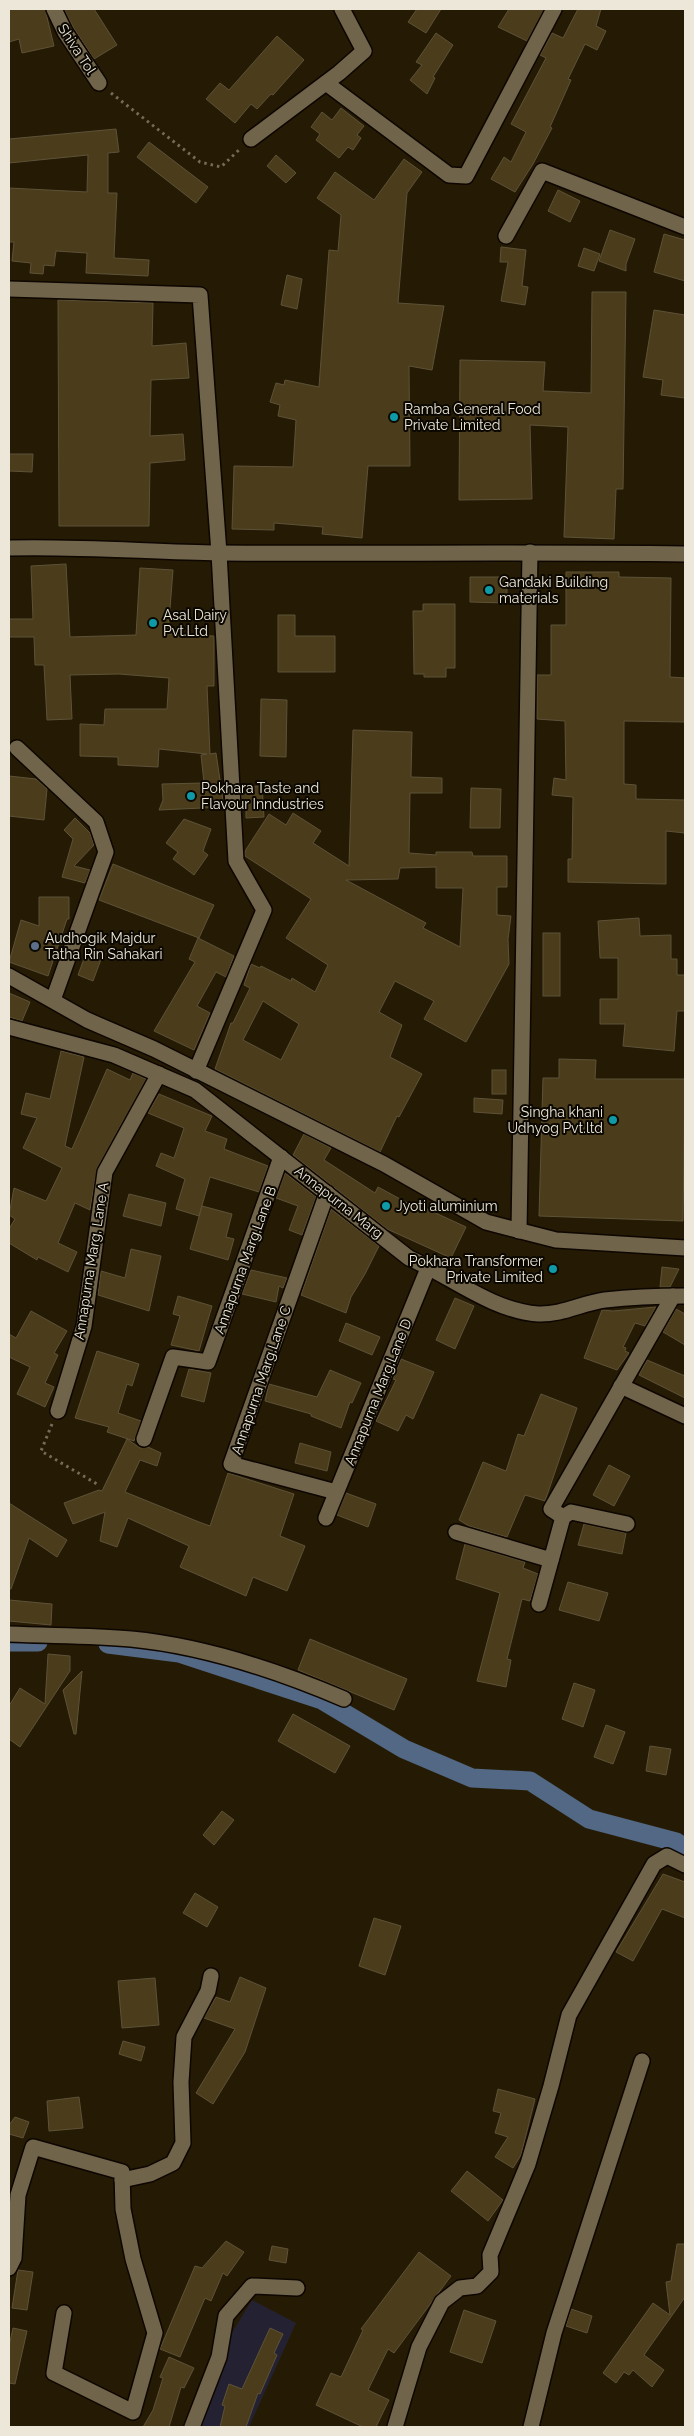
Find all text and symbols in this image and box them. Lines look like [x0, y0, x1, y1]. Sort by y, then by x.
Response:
street label: Shiva Tol [55, 21, 99, 77]
place label: Ramba General Food Private Limited [404, 401, 541, 433]
marker: Ramba General Food Private Limited [388, 411, 400, 423]
place label: Gandaki Building materials [499, 574, 608, 606]
marker: Gandaki Building materials [483, 584, 495, 596]
place label: Asal Dairy Pvt.Ltd [163, 607, 227, 639]
marker: Asal Dairy Pvt.Ltd [147, 617, 159, 629]
place label: Pokhara Taste and Flavour Inndustries [201, 780, 324, 812]
marker: Pokhara Taste and Flavour Inndustries [185, 790, 197, 802]
place label: Audhogik Majdur Tatha Rin Sahakari [45, 930, 162, 962]
marker: Audhogik Majdur Tatha Rin Sahakari [29, 940, 41, 952]
place label: Singha khani Udhyog Pvt.ltd [507, 1104, 603, 1136]
marker: Singha khani Udhyog Pvt.ltd [607, 1114, 619, 1126]
street label: Annapurna Marg [292, 1162, 386, 1242]
street label: Annapurna Marg, Lane A [71, 1181, 111, 1341]
street label: Annapurna Marg,Lane B [211, 1184, 279, 1336]
place label: Jyoti aluminium [396, 1198, 498, 1214]
marker: Jyoti aluminium [380, 1200, 392, 1212]
place label: Pokhara Transformer Private Limited [409, 1253, 543, 1285]
marker: Pokhara Transformer Private Limited [547, 1263, 559, 1275]
street label: Annapurna Marg,Lane C [228, 1303, 294, 1457]
street label: Annapurna Marg,Lane D [341, 1316, 415, 1468]

